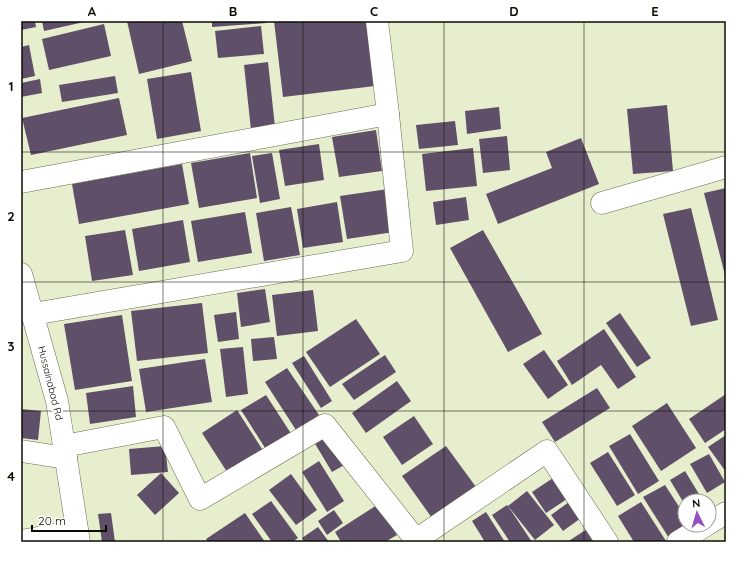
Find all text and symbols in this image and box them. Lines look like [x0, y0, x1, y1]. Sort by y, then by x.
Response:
text: A [88, 3, 97, 19]
text: B [229, 3, 237, 19]
text: C [370, 3, 378, 19]
text: D [509, 3, 519, 19]
text: E [651, 3, 659, 19]
text: 1 [8, 78, 14, 94]
text: 2 [7, 208, 15, 224]
text: 3 [8, 338, 15, 354]
street label: Hussainabad Rd [35, 345, 66, 422]
text: 4 [7, 468, 15, 484]
north arrow [677, 493, 717, 533]
text: N [691, 496, 701, 510]
scale bar [32, 507, 106, 533]
text: 20 m [38, 513, 66, 528]

